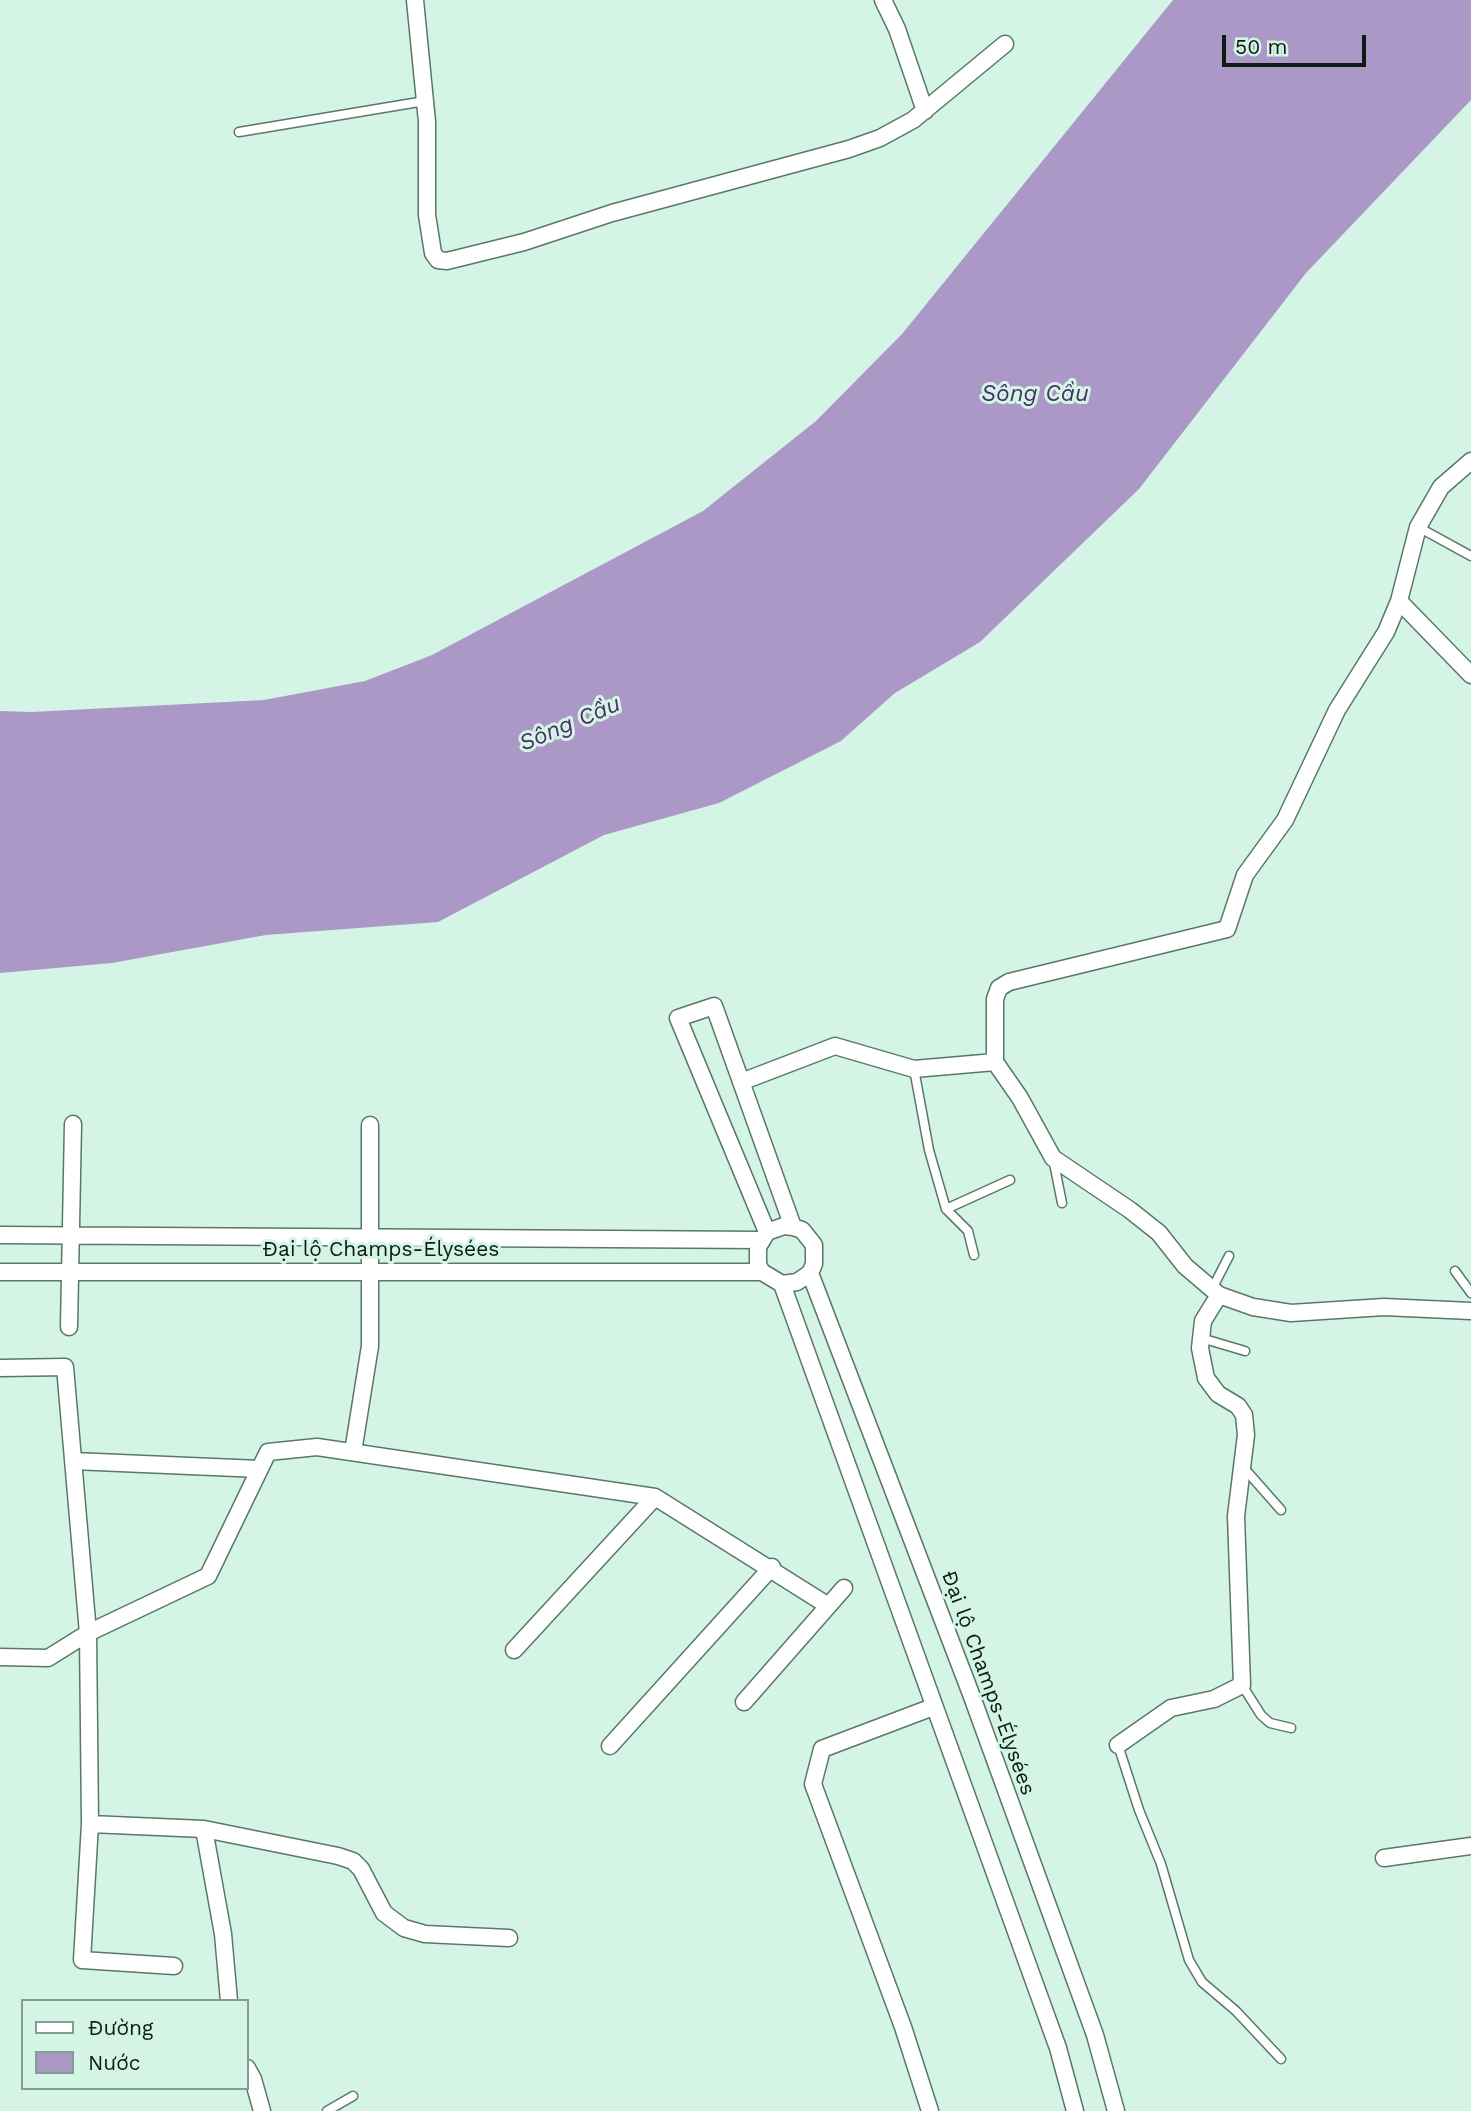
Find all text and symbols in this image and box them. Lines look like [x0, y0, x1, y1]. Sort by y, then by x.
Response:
scale bar [1226, 21, 1370, 65]
text: 50 m [1235, 34, 1287, 59]
water label: Sông Cầu [981, 380, 1089, 408]
water label: Sông Cầu [515, 690, 625, 758]
street label: Đại lộ Champs-Élysées [263, 1237, 499, 1263]
street label: Đại lộ Champs-Élysées [936, 1567, 1040, 1799]
legend [21, 1999, 248, 2090]
text: Đường [88, 2015, 153, 2040]
text: Nước [88, 2050, 141, 2075]

